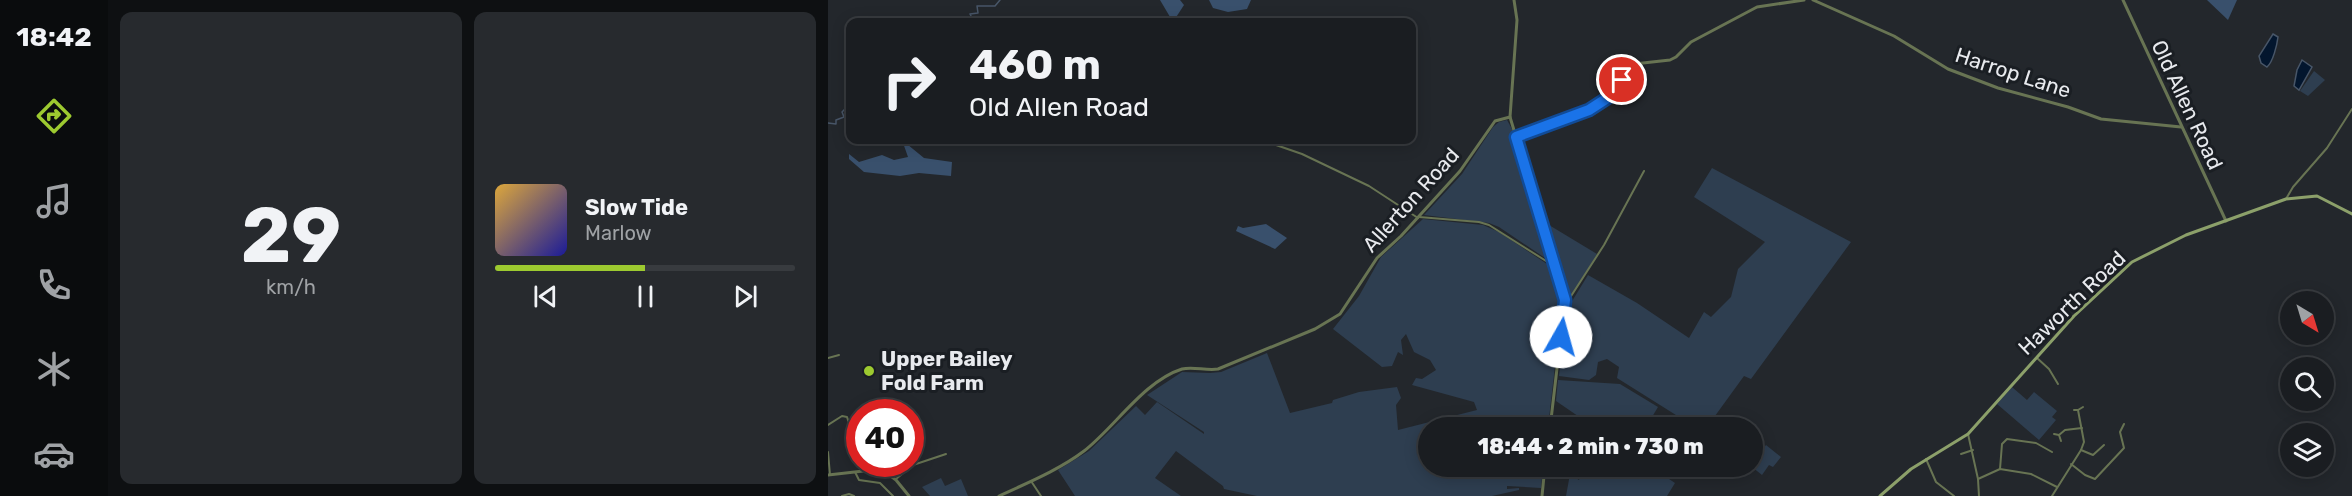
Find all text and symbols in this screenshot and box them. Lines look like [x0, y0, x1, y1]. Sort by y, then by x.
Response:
text: 18:42 [16, 21, 92, 53]
street label: Old Allen Road [2147, 36, 2228, 174]
text: 460 m [969, 40, 1101, 90]
icon: right [870, 42, 948, 120]
street label: Harrop Lane [1952, 42, 2074, 103]
pin [1596, 54, 1647, 105]
icon: arrive [1605, 63, 1638, 96]
text: Old Allen Road [969, 91, 1149, 123]
icon: directions [33, 95, 75, 137]
street label: Allerton Road [1357, 142, 1464, 257]
icon: music [33, 180, 75, 222]
text: 29 [241, 189, 341, 282]
text: Slow Tide [585, 194, 688, 221]
text: Marlow [585, 221, 652, 245]
street label: Haworth Road [2013, 245, 2130, 360]
icon: phone [33, 264, 75, 306]
text: km/h [266, 275, 316, 299]
icon: previous [529, 280, 562, 313]
icon: pause [629, 280, 662, 313]
icon: next [729, 280, 762, 313]
north arrow [2280, 291, 2334, 345]
map controls [2280, 291, 2334, 477]
position arrow [1529, 305, 1593, 369]
place label: Upper Bailey Fold Farm [881, 346, 1013, 395]
icon: climate [33, 348, 75, 390]
button: search [2280, 357, 2334, 411]
marker: Upper Bailey Fold Farm [862, 364, 876, 378]
speed limit sign: 40 [846, 399, 924, 477]
button: layers [2280, 423, 2334, 477]
icon: car [33, 433, 75, 475]
text: 18:44 · 2 min · 730 m [1477, 433, 1704, 460]

